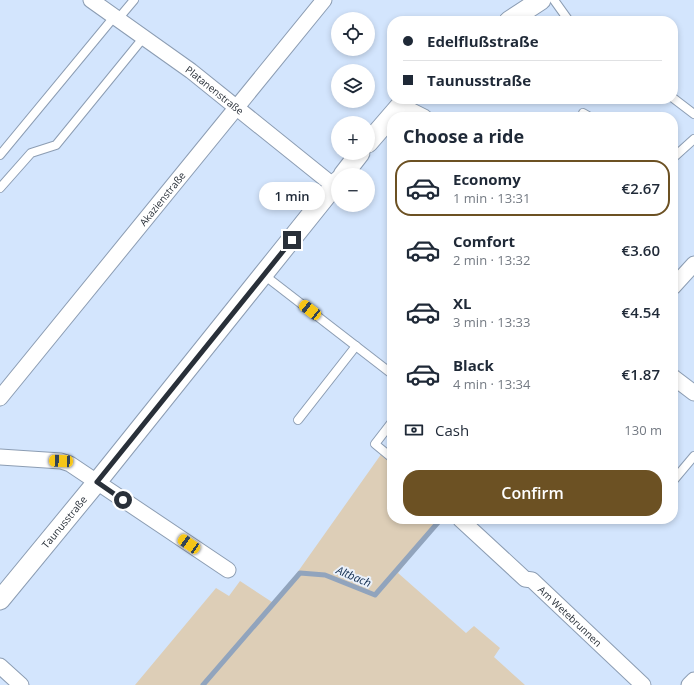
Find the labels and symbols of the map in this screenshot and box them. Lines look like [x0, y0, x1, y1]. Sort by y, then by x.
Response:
street label: Platanenstraße [183, 62, 247, 118]
street label: Akazienstraße [136, 168, 189, 229]
callout: 1 min [259, 182, 325, 210]
route end [283, 231, 301, 249]
car [297, 298, 323, 322]
car [49, 454, 73, 468]
route start [114, 491, 132, 509]
street label: Taunusstraße [38, 492, 90, 551]
car [176, 532, 202, 556]
water label: Altbach [333, 562, 374, 590]
street label: Am Wetebrunnen [535, 583, 605, 650]

